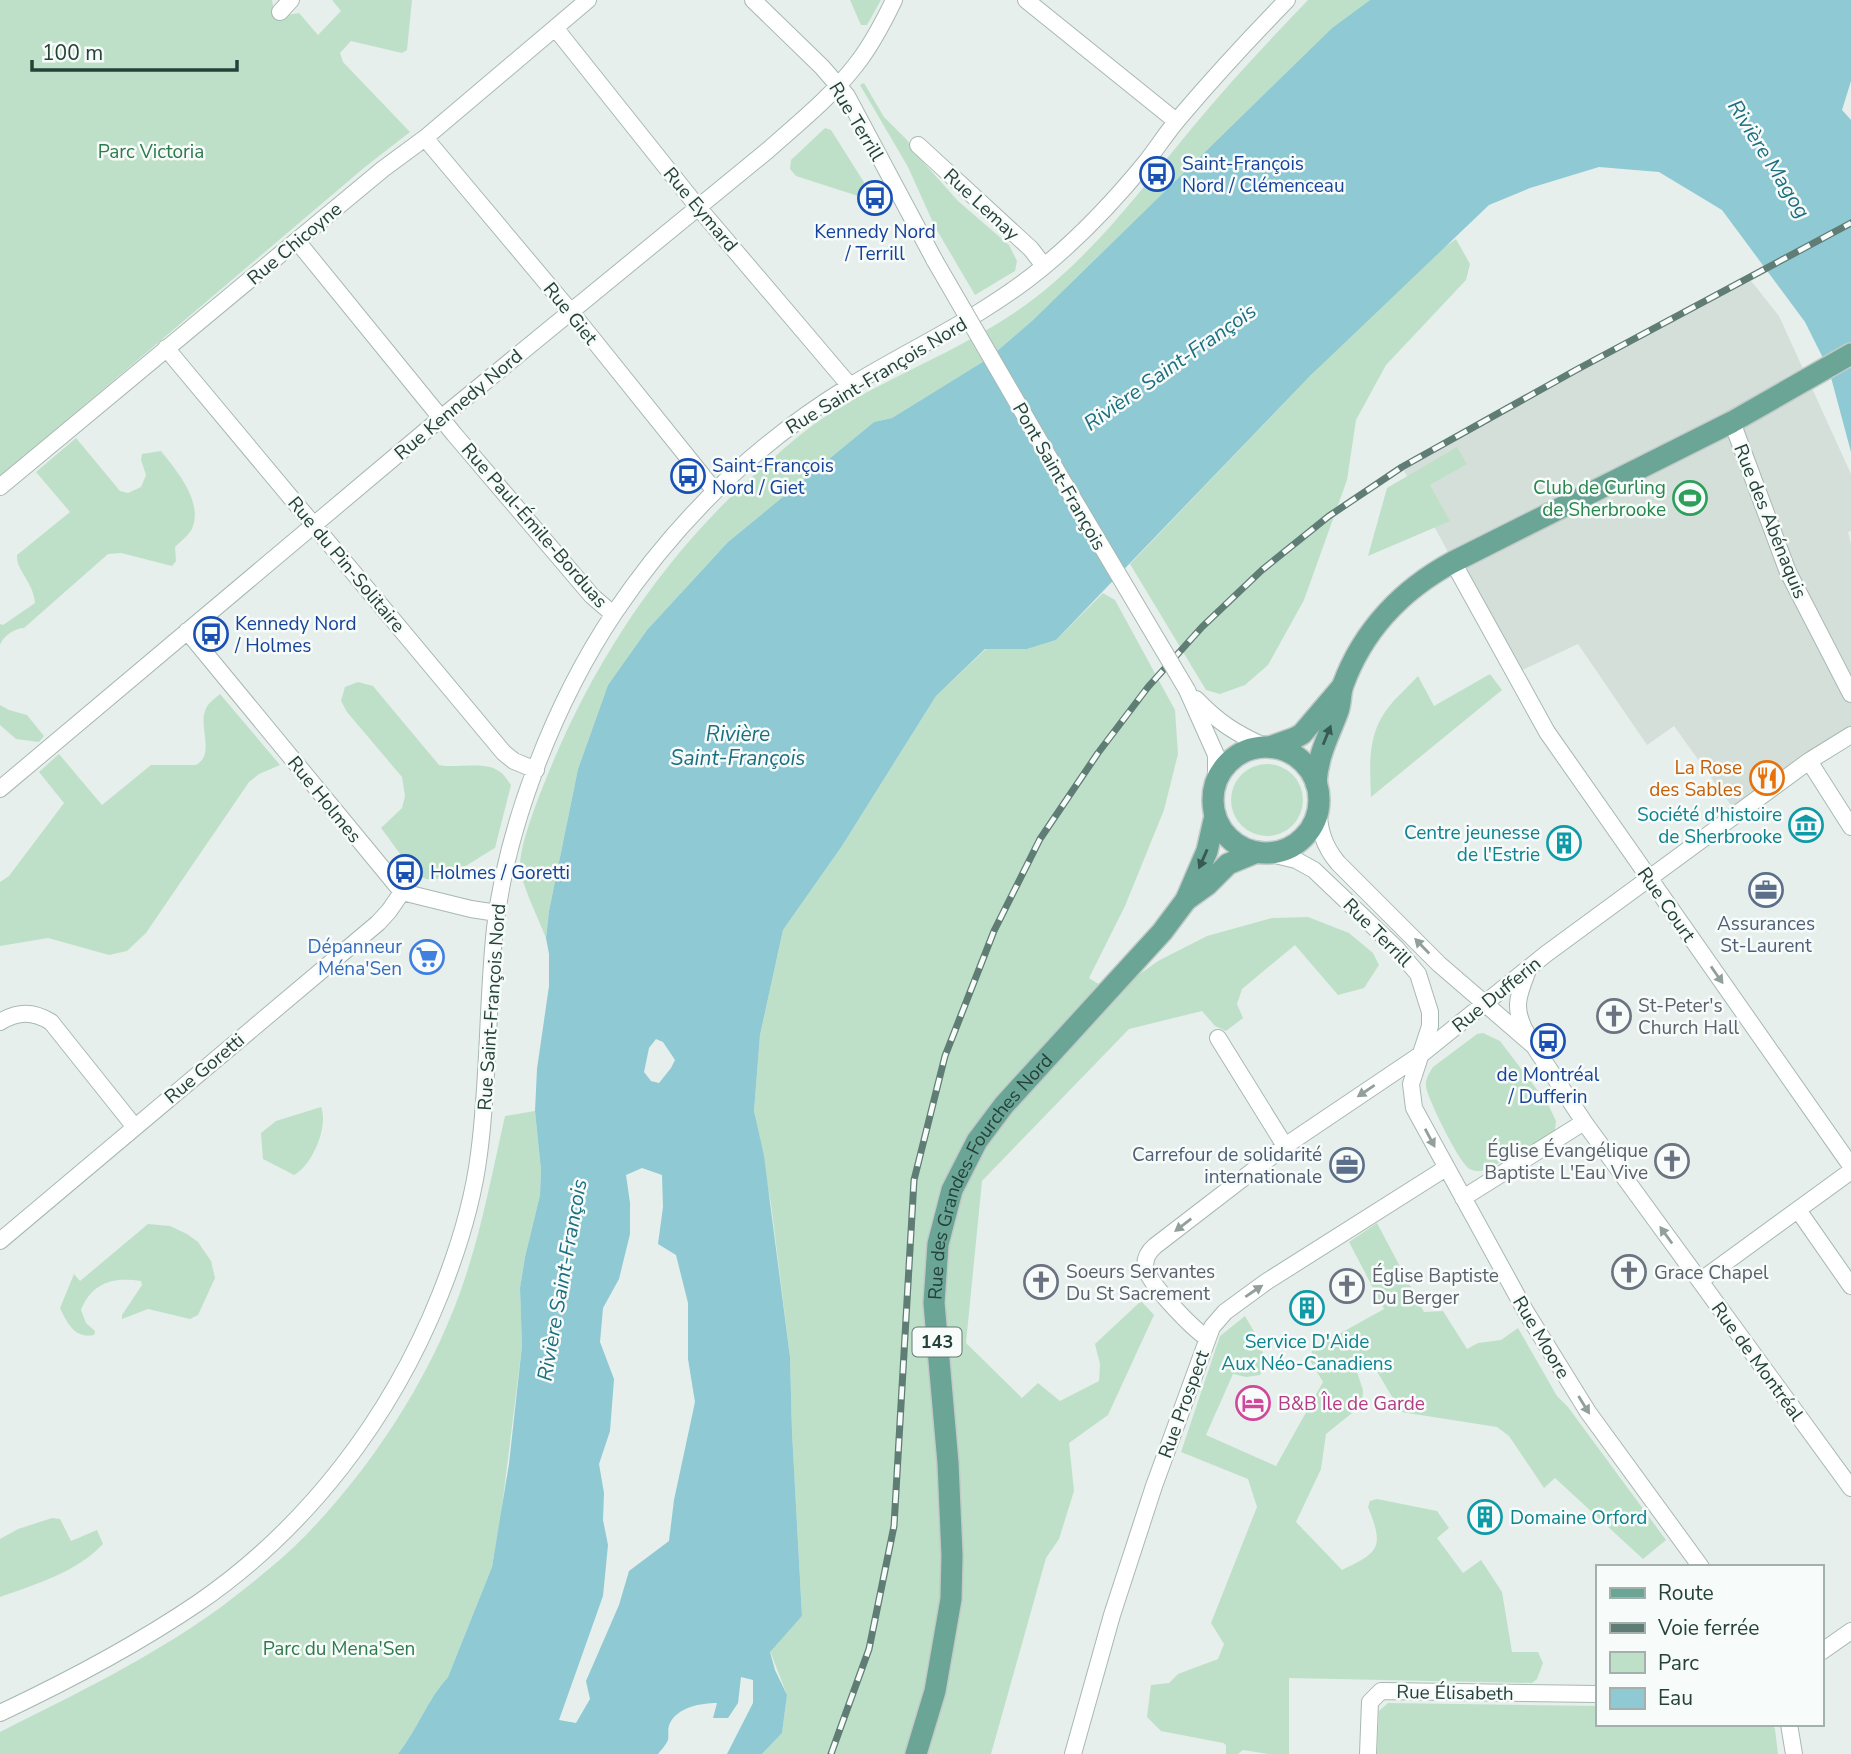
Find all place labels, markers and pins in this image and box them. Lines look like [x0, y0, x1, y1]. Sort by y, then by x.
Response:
place label: Saint-François Nord / Clémenceau [1182, 151, 1345, 199]
bus stop icon: Saint-François Nord / Clémenceau [1138, 155, 1176, 193]
bus stop icon: Kennedy Nord / Terrill [856, 179, 894, 217]
place label: Kennedy Nord / Terrill [814, 219, 936, 267]
place label: Saint-François Nord / Giet [712, 453, 834, 501]
bus stop icon: Saint-François Nord / Giet [669, 457, 707, 495]
place label: Club de Curling de Sherbrooke [1533, 475, 1666, 523]
sports icon: Club de Curling de Sherbrooke [1671, 479, 1709, 517]
place label: Kennedy Nord / Holmes [234, 611, 357, 659]
bus stop icon: Kennedy Nord / Holmes [192, 615, 230, 653]
place label: La Rose des Sables [1649, 755, 1742, 803]
restaurant icon: La Rose des Sables [1748, 759, 1786, 797]
place label: Société d'histoire de Sherbrooke [1637, 802, 1782, 850]
museum icon: Société d'histoire de Sherbrooke [1787, 806, 1825, 844]
place label: Centre jeunesse de l'Estrie [1404, 820, 1540, 868]
building icon: Centre jeunesse de l'Estrie [1545, 824, 1583, 862]
bus stop icon: Holmes / Goretti [386, 853, 424, 891]
place label: Holmes / Goretti [430, 860, 570, 886]
office icon: Assurances St-Laurent [1747, 871, 1785, 909]
place label: Assurances St-Laurent [1717, 911, 1815, 959]
place label: Dépanneur Ména'Sen [307, 934, 402, 982]
supermarket icon: Dépanneur Ména'Sen [408, 938, 446, 976]
place label: St-Peter's Church Hall [1638, 993, 1740, 1041]
church icon: St-Peter's Church Hall [1595, 997, 1633, 1035]
bus stop icon: de Montréal / Dufferin [1529, 1022, 1567, 1060]
place label: de Montréal / Dufferin [1497, 1062, 1600, 1110]
place label: Église Évangélique Baptiste L'Eau Vive [1484, 1138, 1648, 1186]
place label: Carrefour de solidarité internationale [1132, 1142, 1322, 1190]
church icon: Église Évangélique Baptiste L'Eau Vive [1653, 1142, 1691, 1180]
office icon: Carrefour de solidarité internationale [1328, 1146, 1366, 1184]
church icon: Grace Chapel [1610, 1253, 1648, 1291]
place label: Soeurs Servantes Du St Sacrement [1066, 1259, 1215, 1307]
place label: Grace Chapel [1654, 1260, 1769, 1286]
church icon: Soeurs Servantes Du St Sacrement [1022, 1263, 1060, 1301]
place label: Église Baptiste Du Berger [1372, 1263, 1499, 1311]
church icon: Église Baptiste Du Berger [1328, 1267, 1366, 1305]
building icon: Service D'Aide Aux Néo-Canadiens [1288, 1289, 1326, 1327]
place label: Service D'Aide Aux Néo-Canadiens [1221, 1329, 1393, 1377]
hotel icon: B&B Île de Garde [1234, 1384, 1272, 1422]
place label: B&B Île de Garde [1278, 1391, 1425, 1417]
building icon: Domaine Orford [1466, 1498, 1504, 1536]
place label: Domaine Orford [1510, 1505, 1647, 1531]

